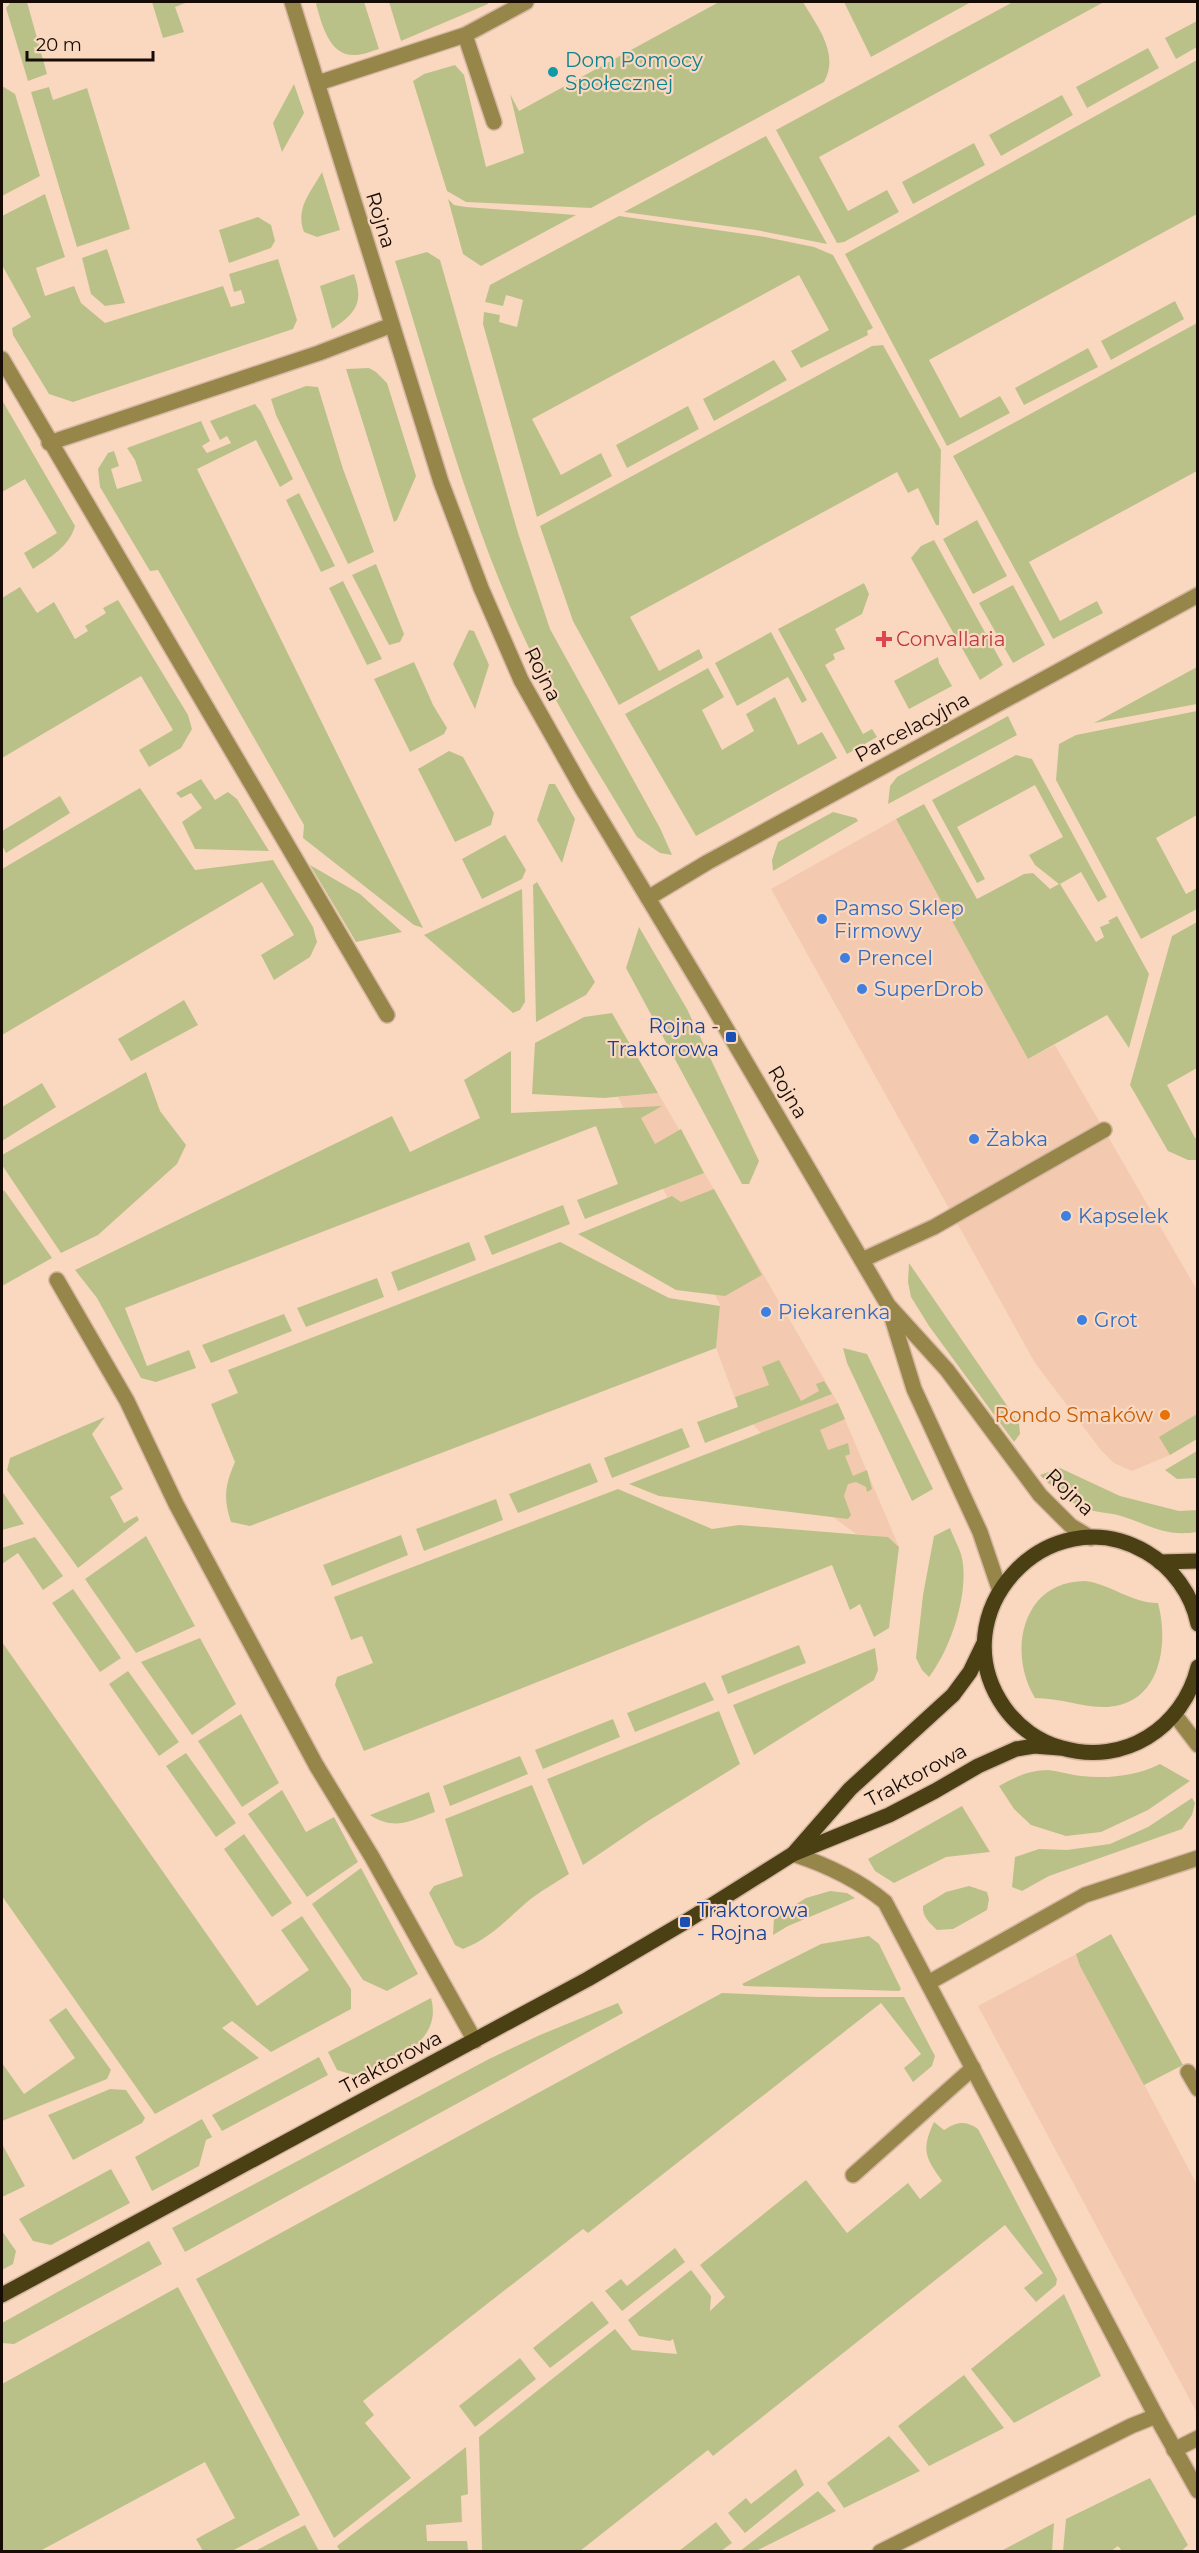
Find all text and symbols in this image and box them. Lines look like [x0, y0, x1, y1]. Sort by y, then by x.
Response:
scale bar [27, 24, 153, 62]
text: 20 m [36, 34, 82, 56]
place label: Dom Pomocy Społecznej [565, 48, 703, 95]
marker: Dom Pomocy Społecznej [546, 65, 560, 79]
street label: Rojna [361, 189, 401, 251]
place label: Convallaria [896, 627, 1005, 651]
marker: Convallaria [877, 632, 891, 646]
street label: Rojna [519, 643, 567, 705]
street label: Parcelacyjna [851, 687, 973, 767]
place label: Pamso Sklep Firmowy [834, 896, 964, 943]
marker: Pamso Sklep Firmowy [815, 912, 829, 926]
place label: Prencel [857, 946, 933, 970]
marker: Prencel [838, 951, 852, 965]
place label: SuperDrob [874, 977, 984, 1001]
marker: SuperDrob [855, 982, 869, 996]
place label: Rojna - Traktorowa [608, 1014, 719, 1061]
marker: Rojna - Traktorowa [724, 1030, 738, 1044]
street label: Rojna [763, 1061, 813, 1123]
place label: Żabka [986, 1127, 1048, 1151]
marker: Żabka [967, 1132, 981, 1146]
place label: Kapselek [1078, 1204, 1169, 1228]
marker: Kapselek [1059, 1209, 1073, 1223]
place label: Piekarenka [778, 1300, 890, 1324]
marker: Piekarenka [759, 1305, 773, 1319]
place label: Grot [1094, 1308, 1138, 1332]
marker: Grot [1075, 1313, 1089, 1327]
place label: Rondo Smaków [994, 1403, 1153, 1427]
marker: Rondo Smaków [1158, 1408, 1172, 1422]
street label: Rojna [1041, 1463, 1099, 1521]
street label: Traktorowa [861, 1738, 971, 1812]
place label: Traktorowa - Rojna [697, 1898, 808, 1945]
marker: Traktorowa - Rojna [678, 1915, 692, 1929]
street label: Traktorowa [336, 2025, 446, 2099]

